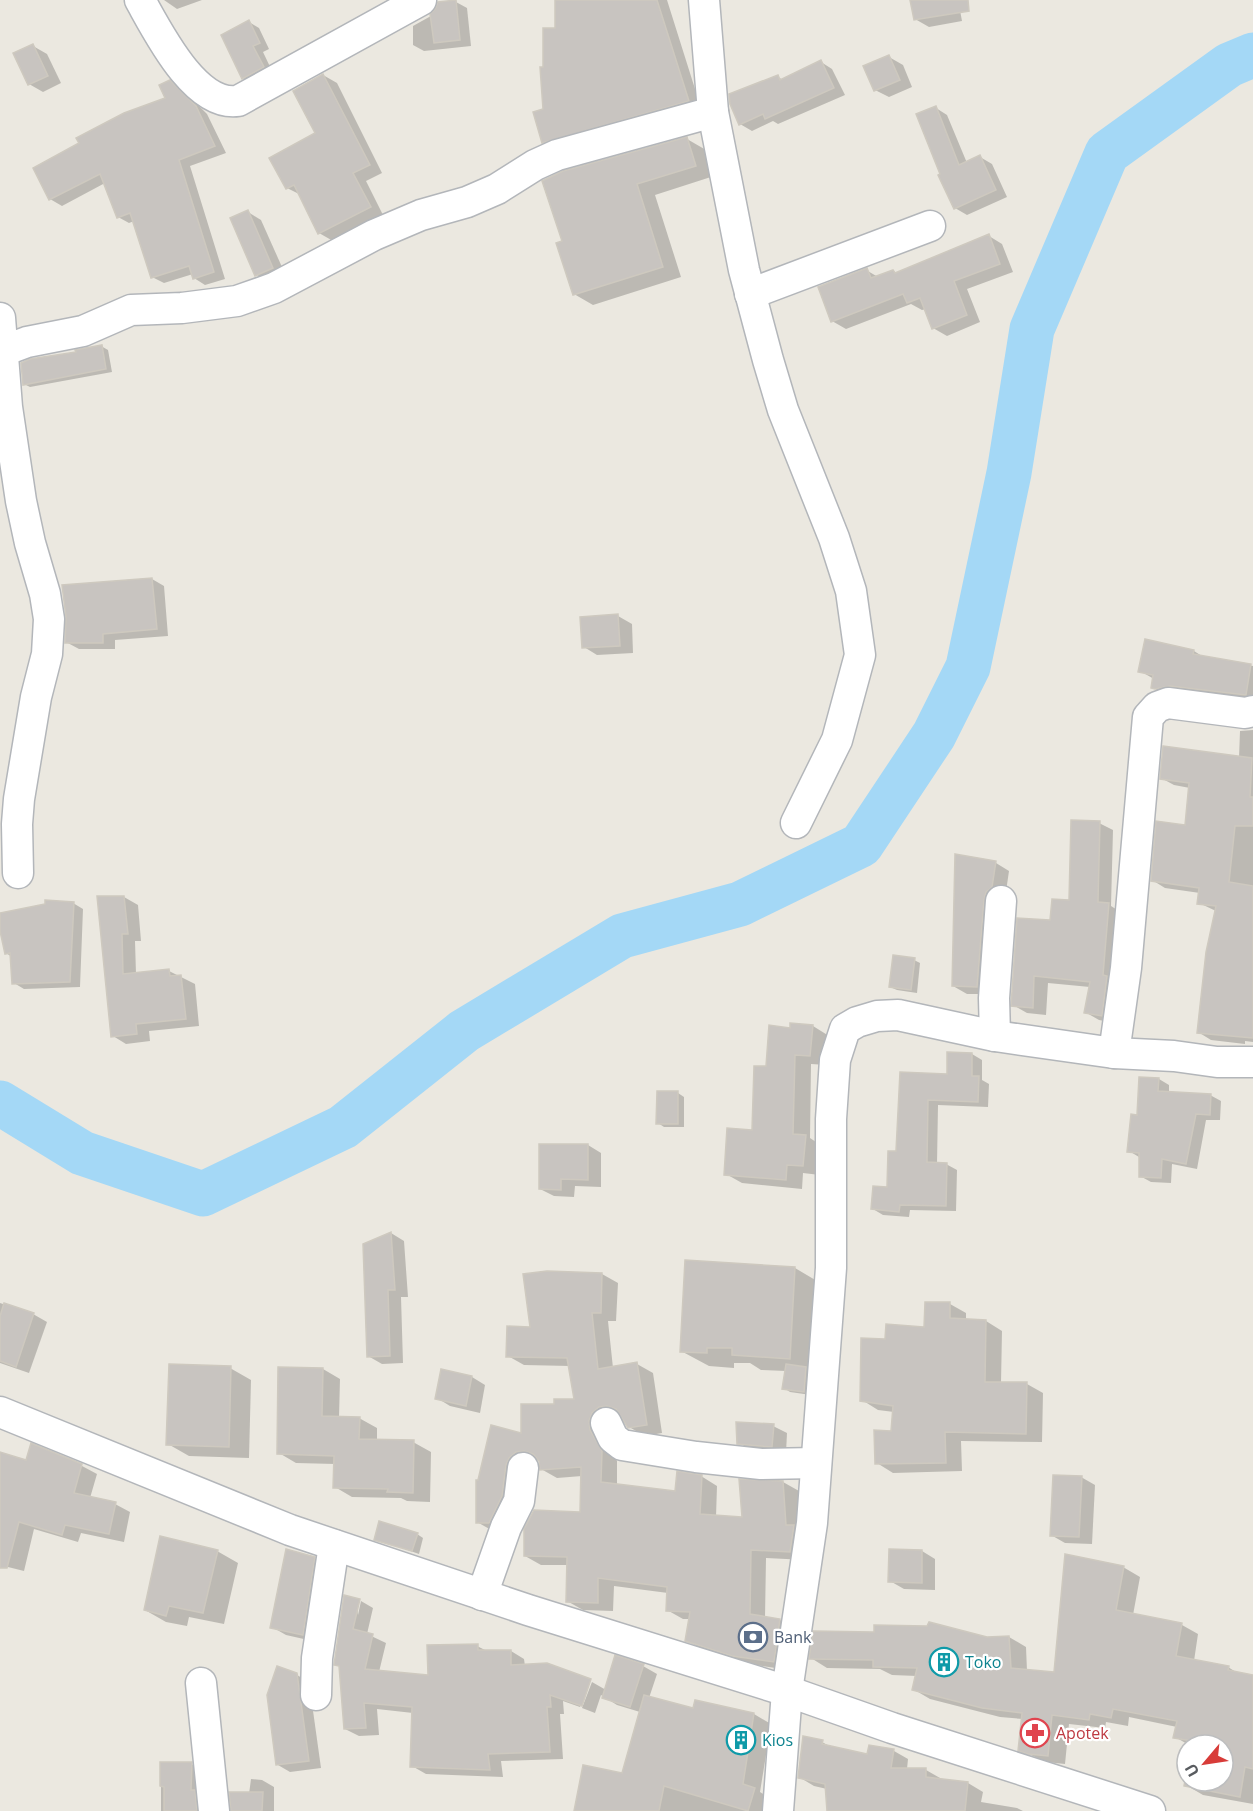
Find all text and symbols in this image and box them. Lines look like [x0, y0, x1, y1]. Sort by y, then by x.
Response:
bank icon: Bank [737, 1621, 769, 1653]
place label: Bank [774, 1626, 812, 1648]
building icon: Toko [928, 1646, 960, 1678]
place label: Toko [965, 1651, 1001, 1673]
pharmacy icon: Apotek [1019, 1717, 1051, 1749]
place label: Apotek [1056, 1722, 1109, 1744]
building icon: Kios [725, 1724, 757, 1756]
place label: Kios [762, 1729, 793, 1751]
north arrow [1175, 1733, 1235, 1793]
text: U [1179, 1760, 1204, 1781]

